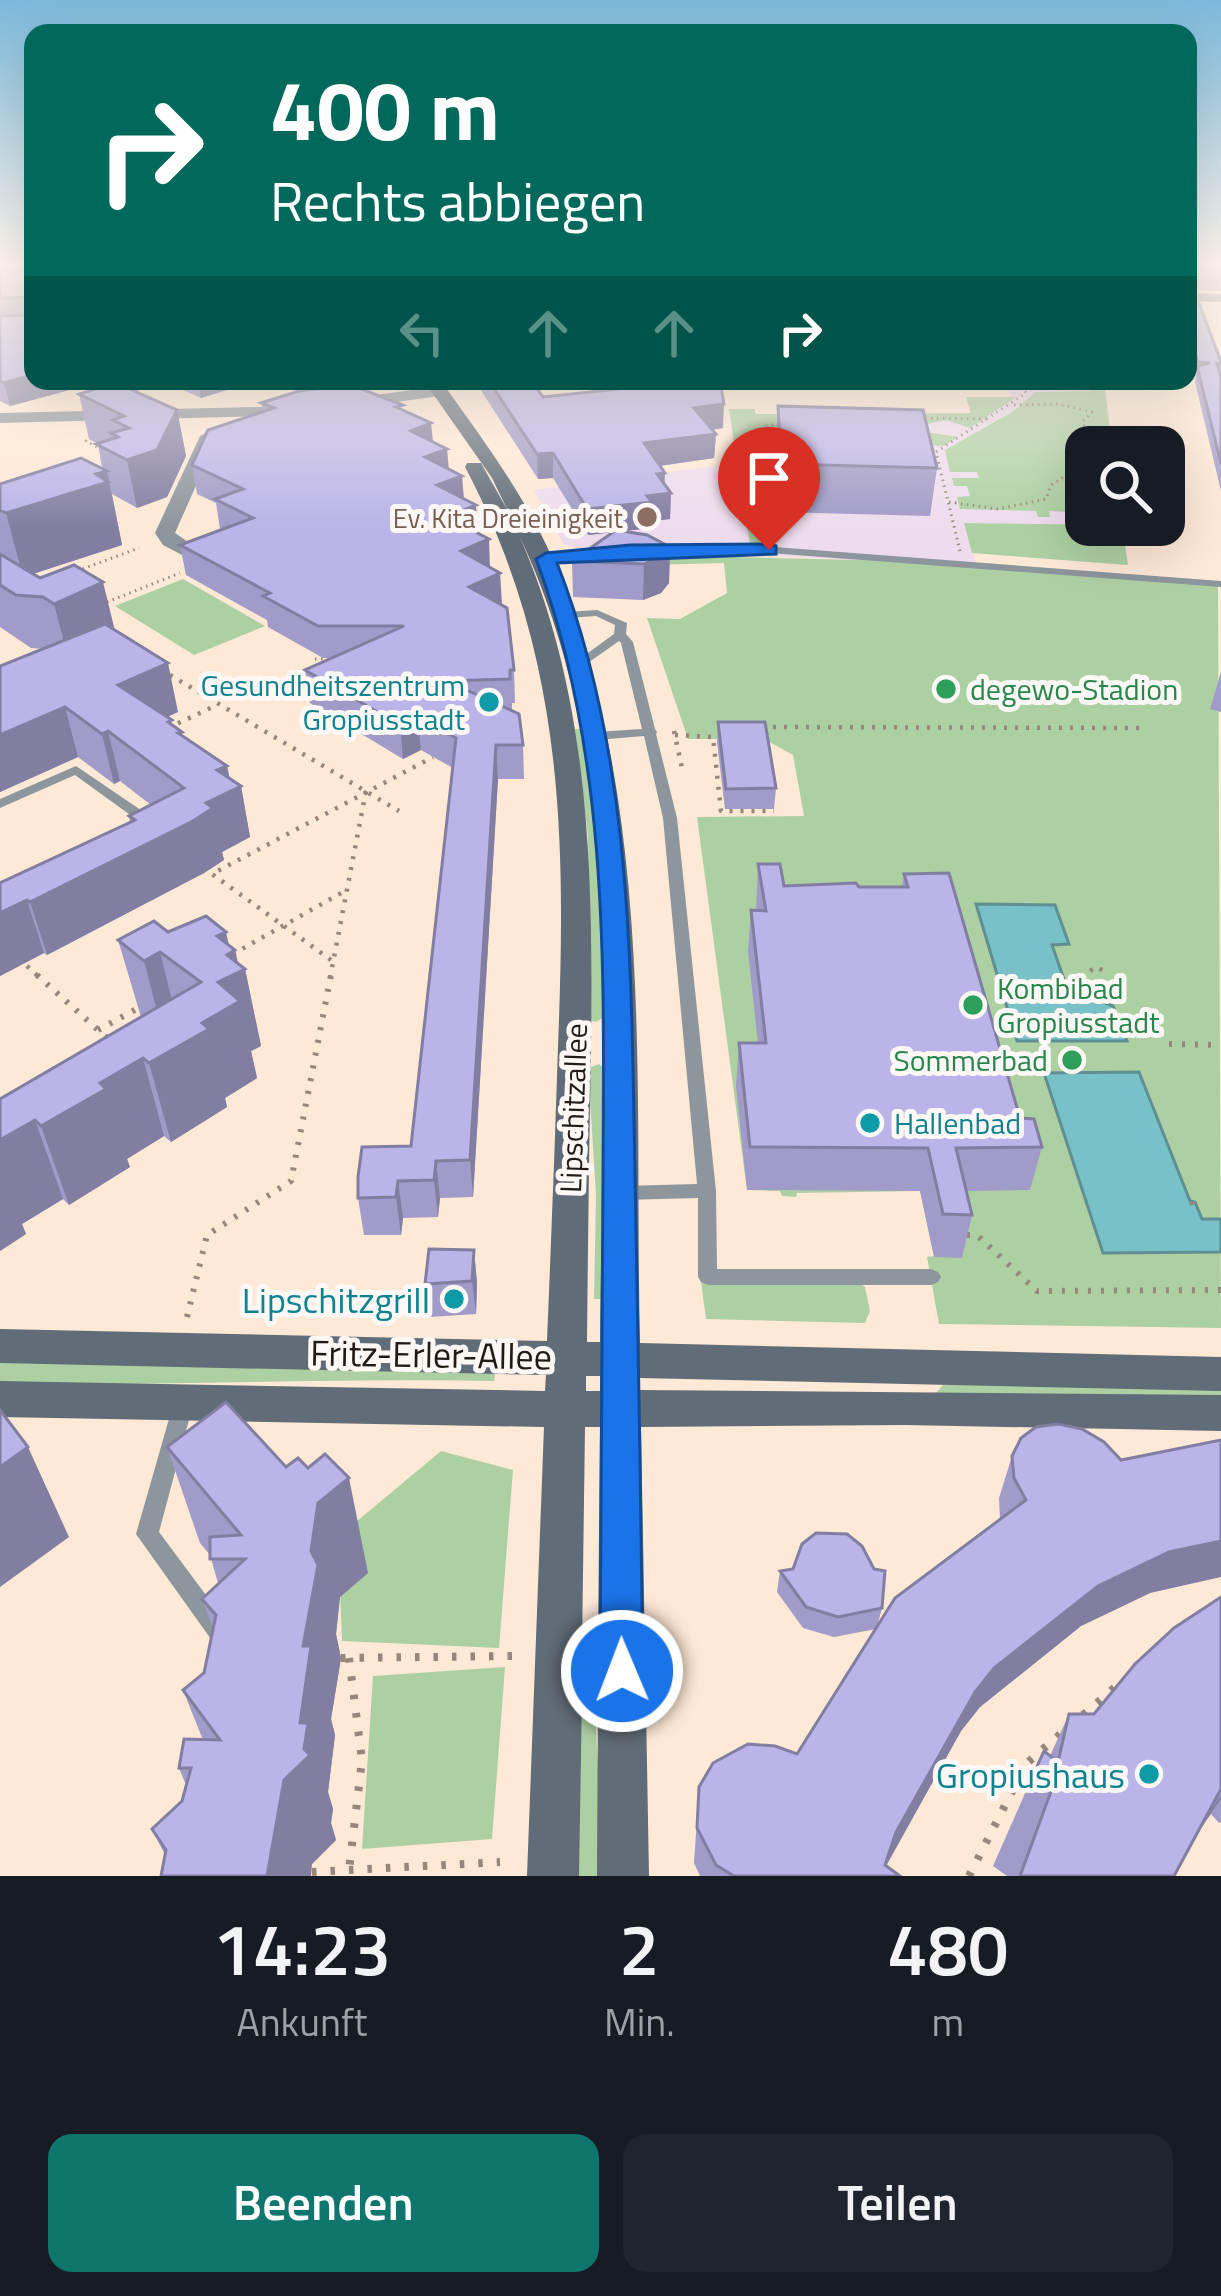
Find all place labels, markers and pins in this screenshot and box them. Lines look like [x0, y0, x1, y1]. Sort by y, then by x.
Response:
pin [718, 427, 820, 550]
place label: Ev. Kita Dreieinigkeit [393, 497, 624, 538]
marker: Ev. Kita Dreieinigkeit [634, 504, 660, 530]
place label: Gesundheitszentrum Gropiusstadt [201, 662, 465, 742]
place label: degewo-Stadion [970, 666, 1178, 712]
marker: degewo-Stadion [933, 676, 959, 702]
marker: Gesundheitszentrum Gropiusstadt [476, 689, 502, 715]
place label: Kombibad Gropiusstadt [997, 965, 1160, 1045]
marker: Kombibad Gropiusstadt [960, 992, 986, 1018]
place label: Sommerbad [894, 1037, 1048, 1083]
marker: Sommerbad [1059, 1047, 1085, 1073]
place label: Hallenbad [894, 1100, 1021, 1146]
marker: Hallenbad [857, 1110, 883, 1136]
place label: Lipschitzgrill [242, 1272, 430, 1327]
marker: Lipschitzgrill [441, 1286, 467, 1312]
place label: Gropiushaus [936, 1747, 1125, 1802]
marker: Gropiushaus [1136, 1761, 1162, 1787]

